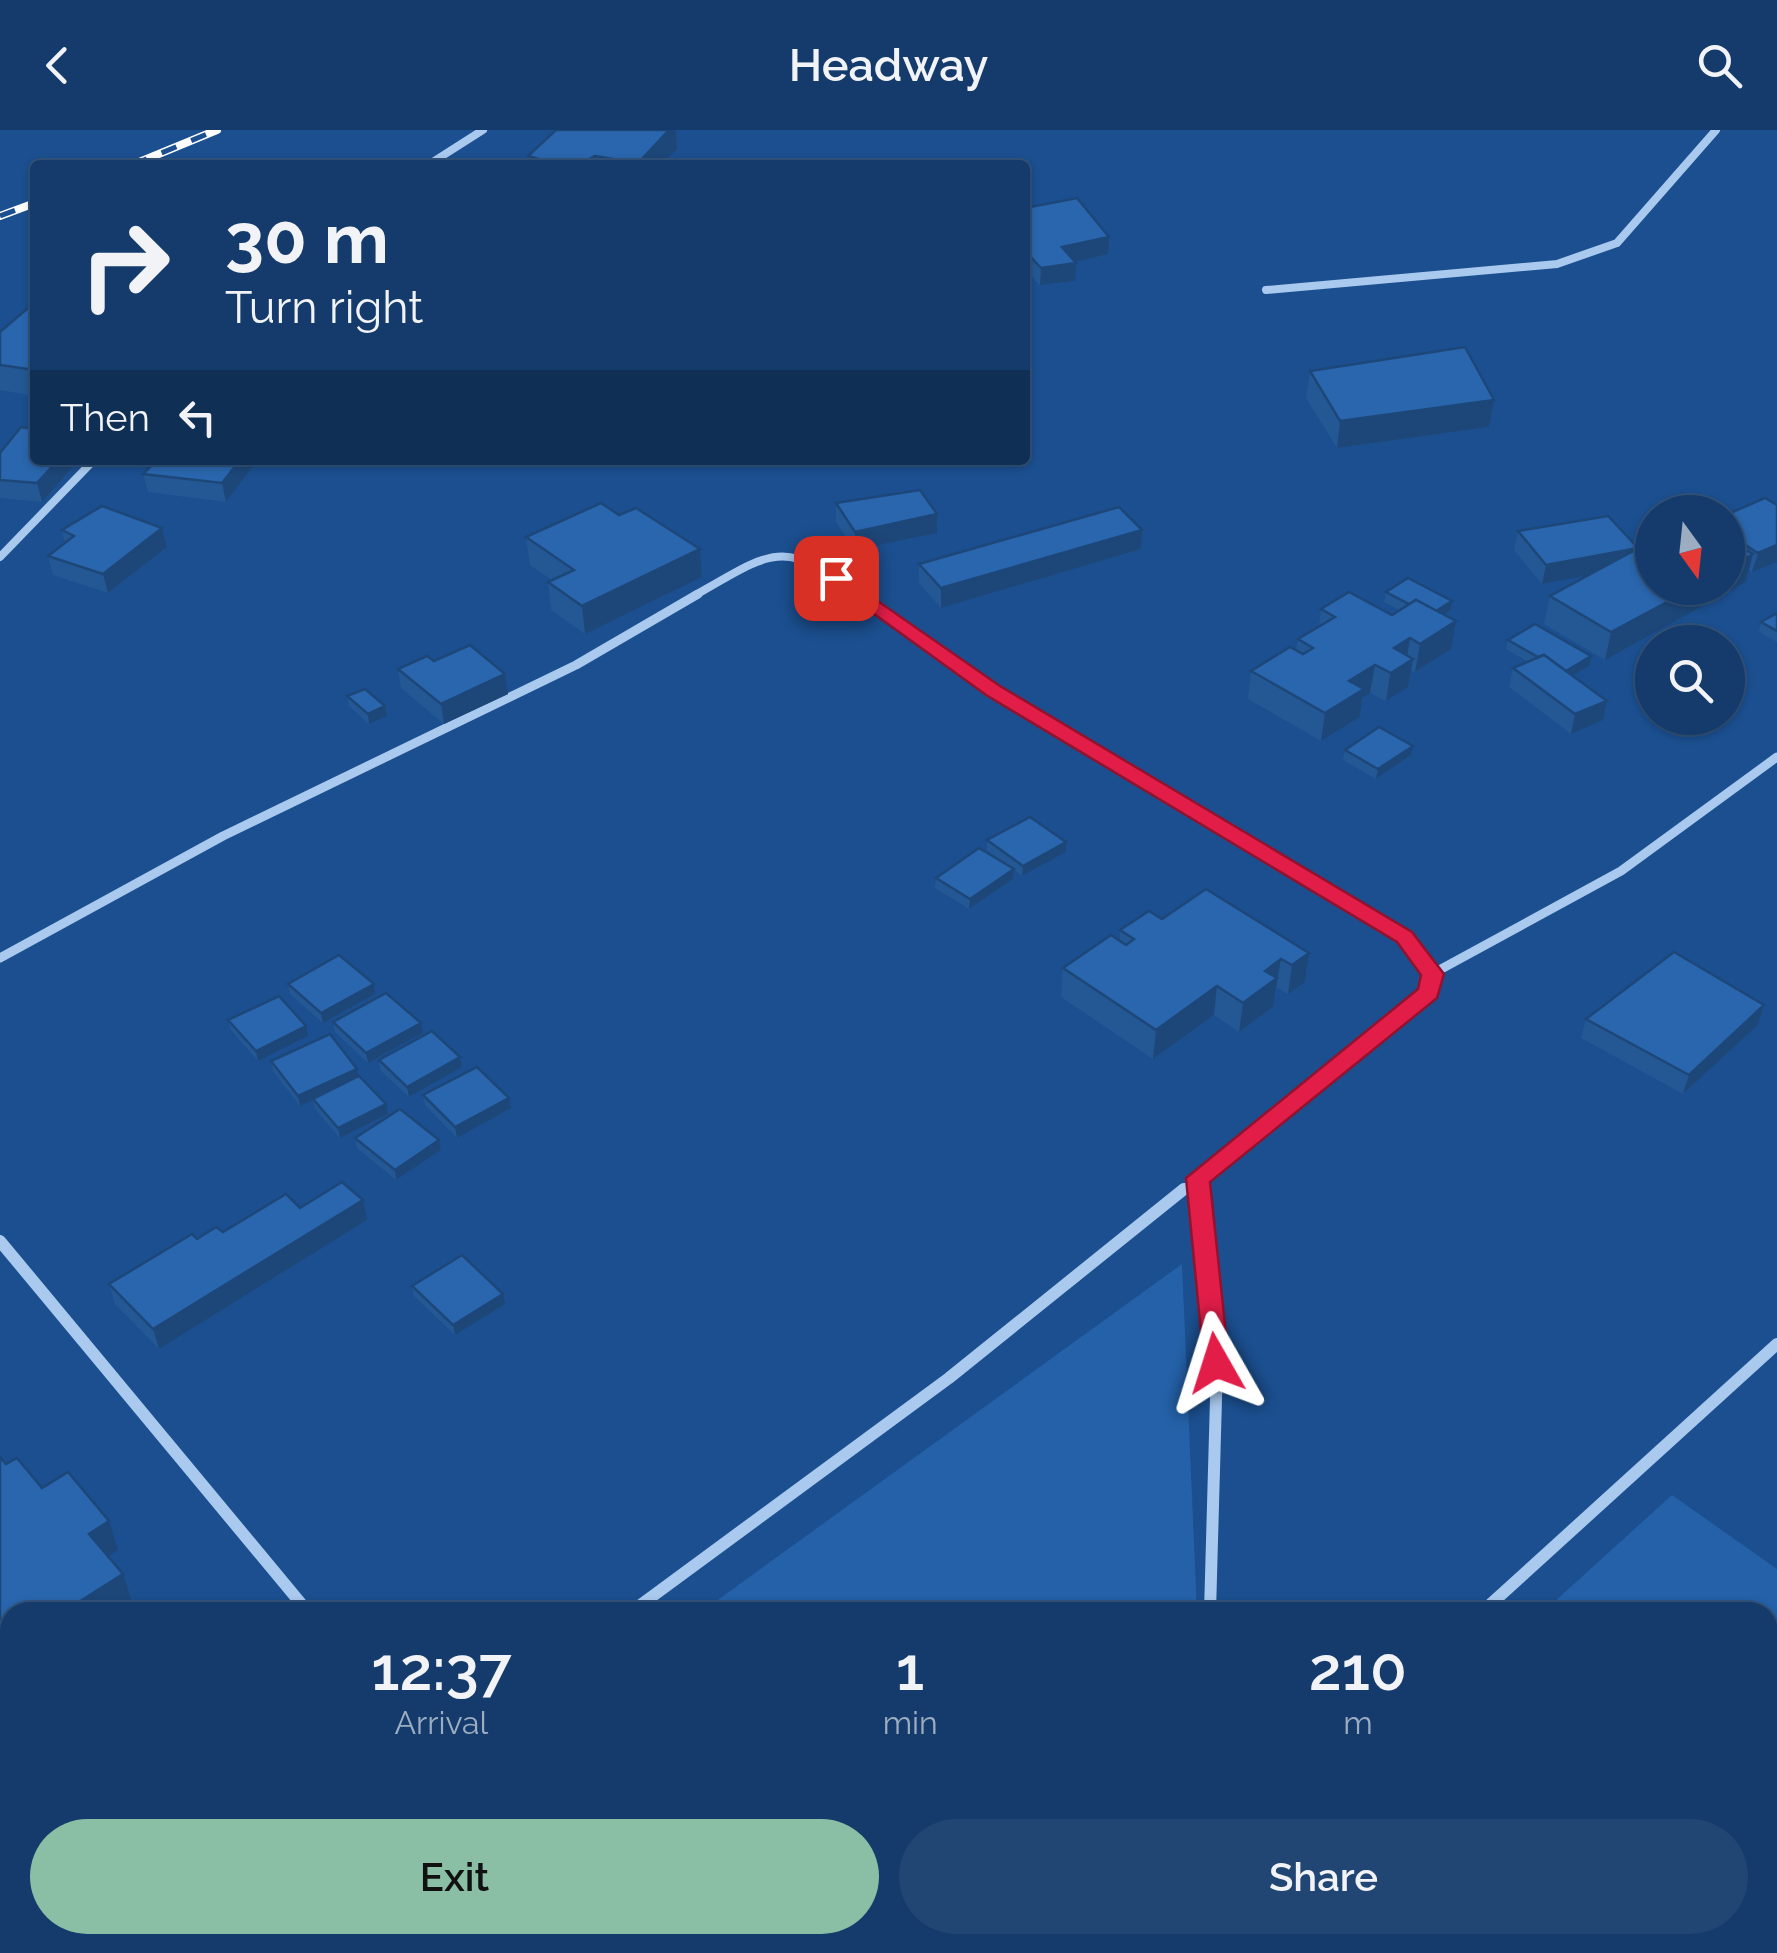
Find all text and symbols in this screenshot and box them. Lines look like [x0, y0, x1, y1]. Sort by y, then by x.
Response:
icon: back [30, 38, 85, 93]
icon: search [1692, 38, 1747, 93]
text: Headway [789, 39, 988, 92]
text: 30 m [225, 197, 389, 279]
icon: right [60, 200, 190, 330]
text: Turn right [225, 281, 423, 334]
icon: left [170, 390, 225, 445]
text: Then [60, 395, 150, 440]
north arrow [1635, 495, 1745, 605]
map controls [1635, 495, 1745, 735]
pin [794, 536, 879, 621]
icon: arrive [809, 551, 864, 606]
button: search [1635, 625, 1745, 735]
position arrow [1164, 1311, 1268, 1415]
text: 12:37 [371, 1634, 512, 1704]
text: 1 [896, 1634, 924, 1704]
text: 210 [1309, 1634, 1407, 1704]
text: Arrival [394, 1704, 488, 1741]
text: min [883, 1704, 938, 1741]
text: m [1343, 1704, 1373, 1741]
button: Exit [30, 1819, 879, 1934]
button: Share [899, 1819, 1748, 1934]

